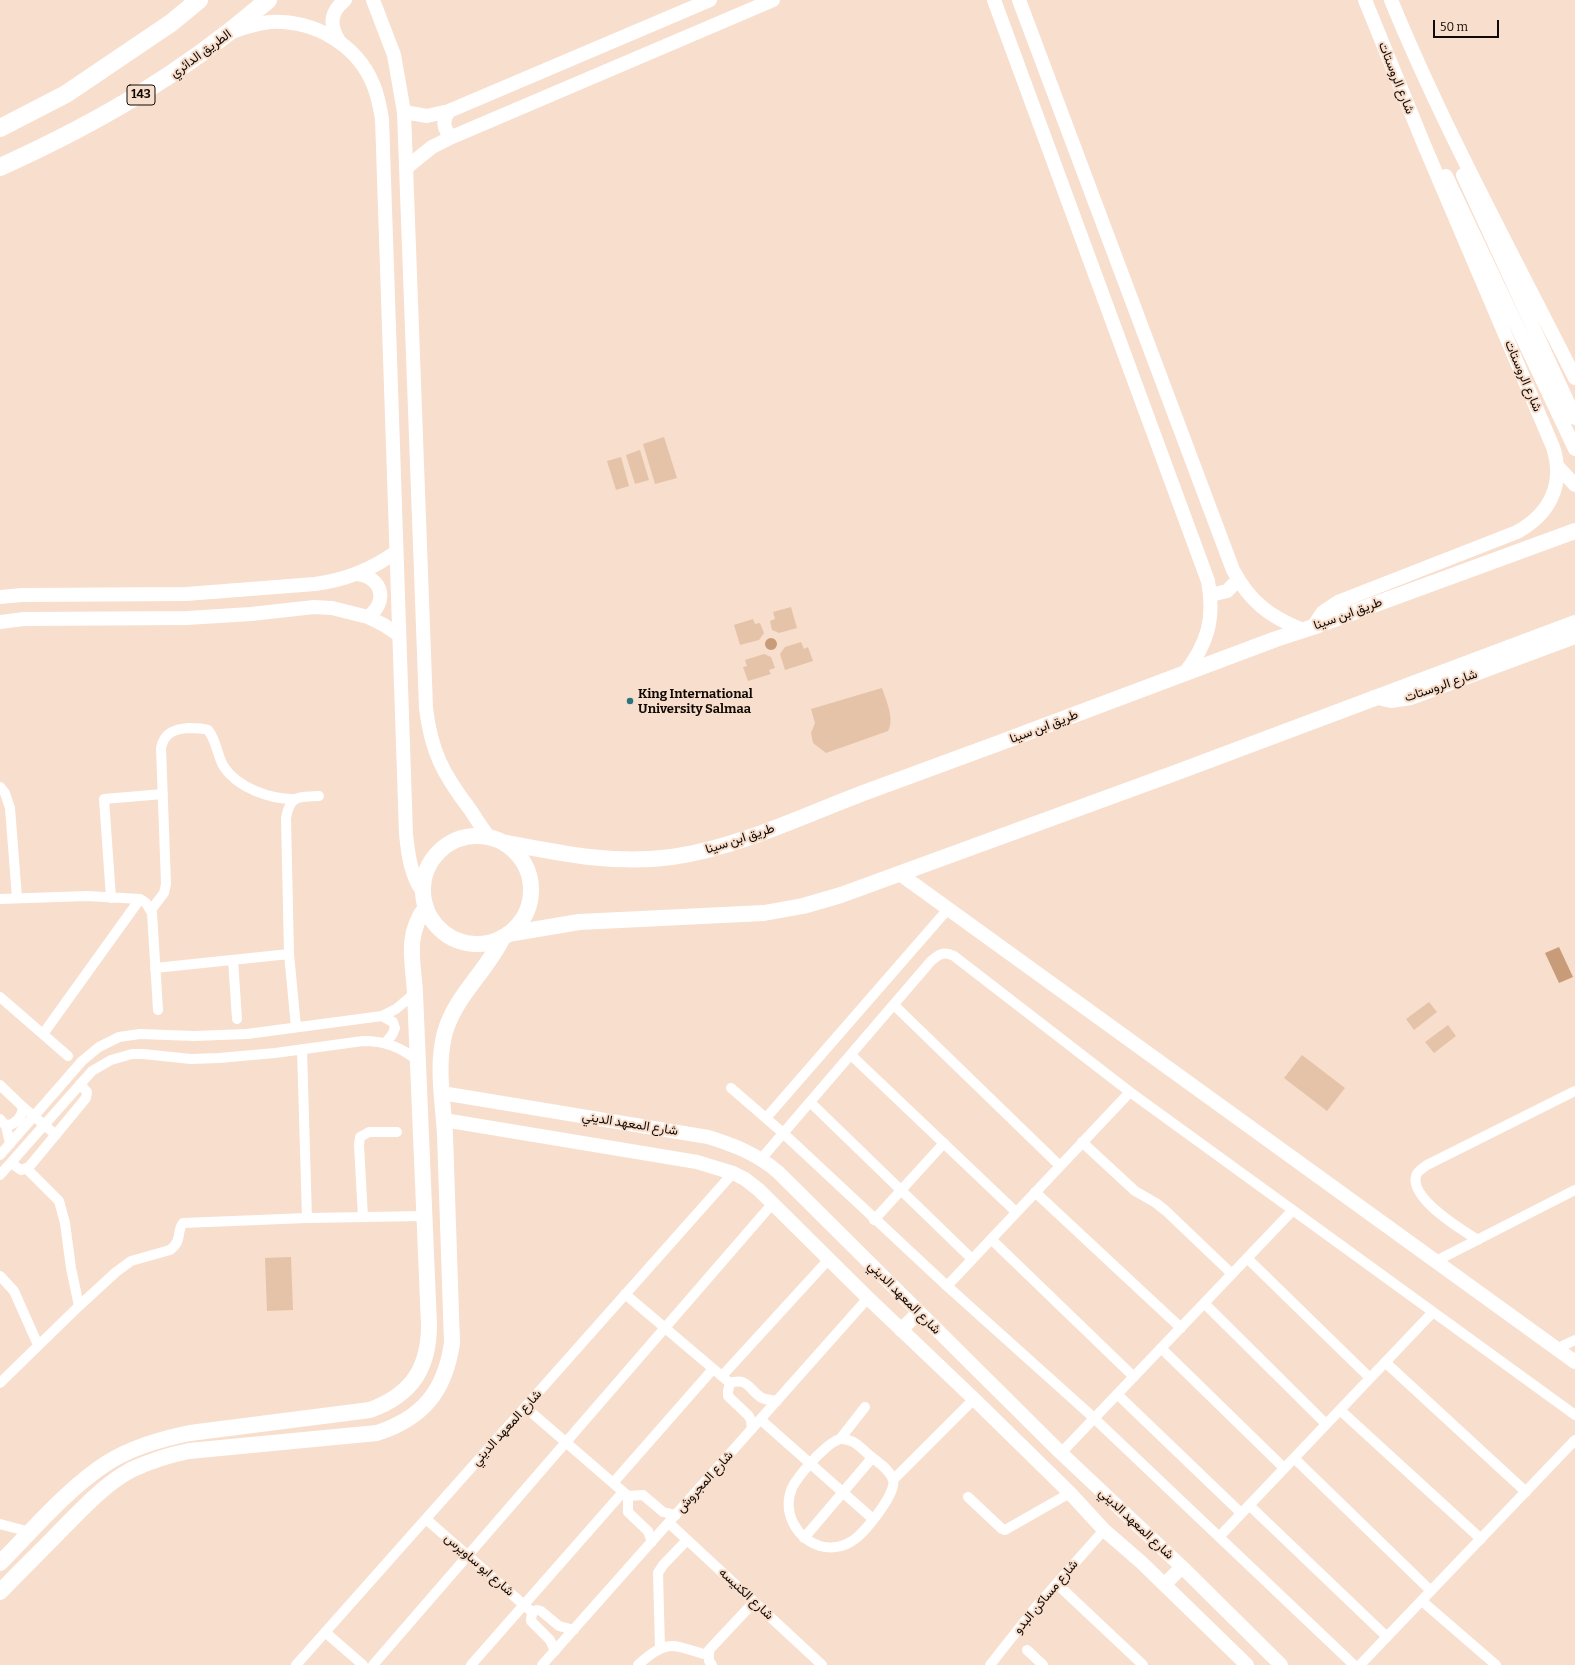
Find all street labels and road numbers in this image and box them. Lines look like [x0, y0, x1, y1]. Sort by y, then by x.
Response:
street label: الطريق الدائري [167, 27, 235, 81]
street label: شارع الروستات [1375, 40, 1417, 116]
road number: 143 [127, 85, 155, 105]
street label: شارع الروستات [1501, 338, 1545, 414]
street label: طريق ابن سينا [1312, 594, 1384, 634]
street label: شارع الروستات [1402, 666, 1480, 706]
street label: طريق ابن سينا [1008, 707, 1080, 747]
street label: طريق ابن سينا [703, 820, 777, 858]
street label: شارع المعهد الديني [581, 1109, 679, 1139]
street label: شارع المعهد الديني [864, 1258, 944, 1338]
street label: شارع المعهد الديني [469, 1387, 545, 1469]
street label: شارع المجروش [673, 1448, 737, 1516]
street label: شارع المعهد الديني [1095, 1485, 1177, 1563]
street label: شارع ابو ساويرس [441, 1530, 517, 1600]
street label: شارع مساكن البدو [1011, 1557, 1081, 1637]
street label: شارع الكنيسه [715, 1565, 777, 1623]

